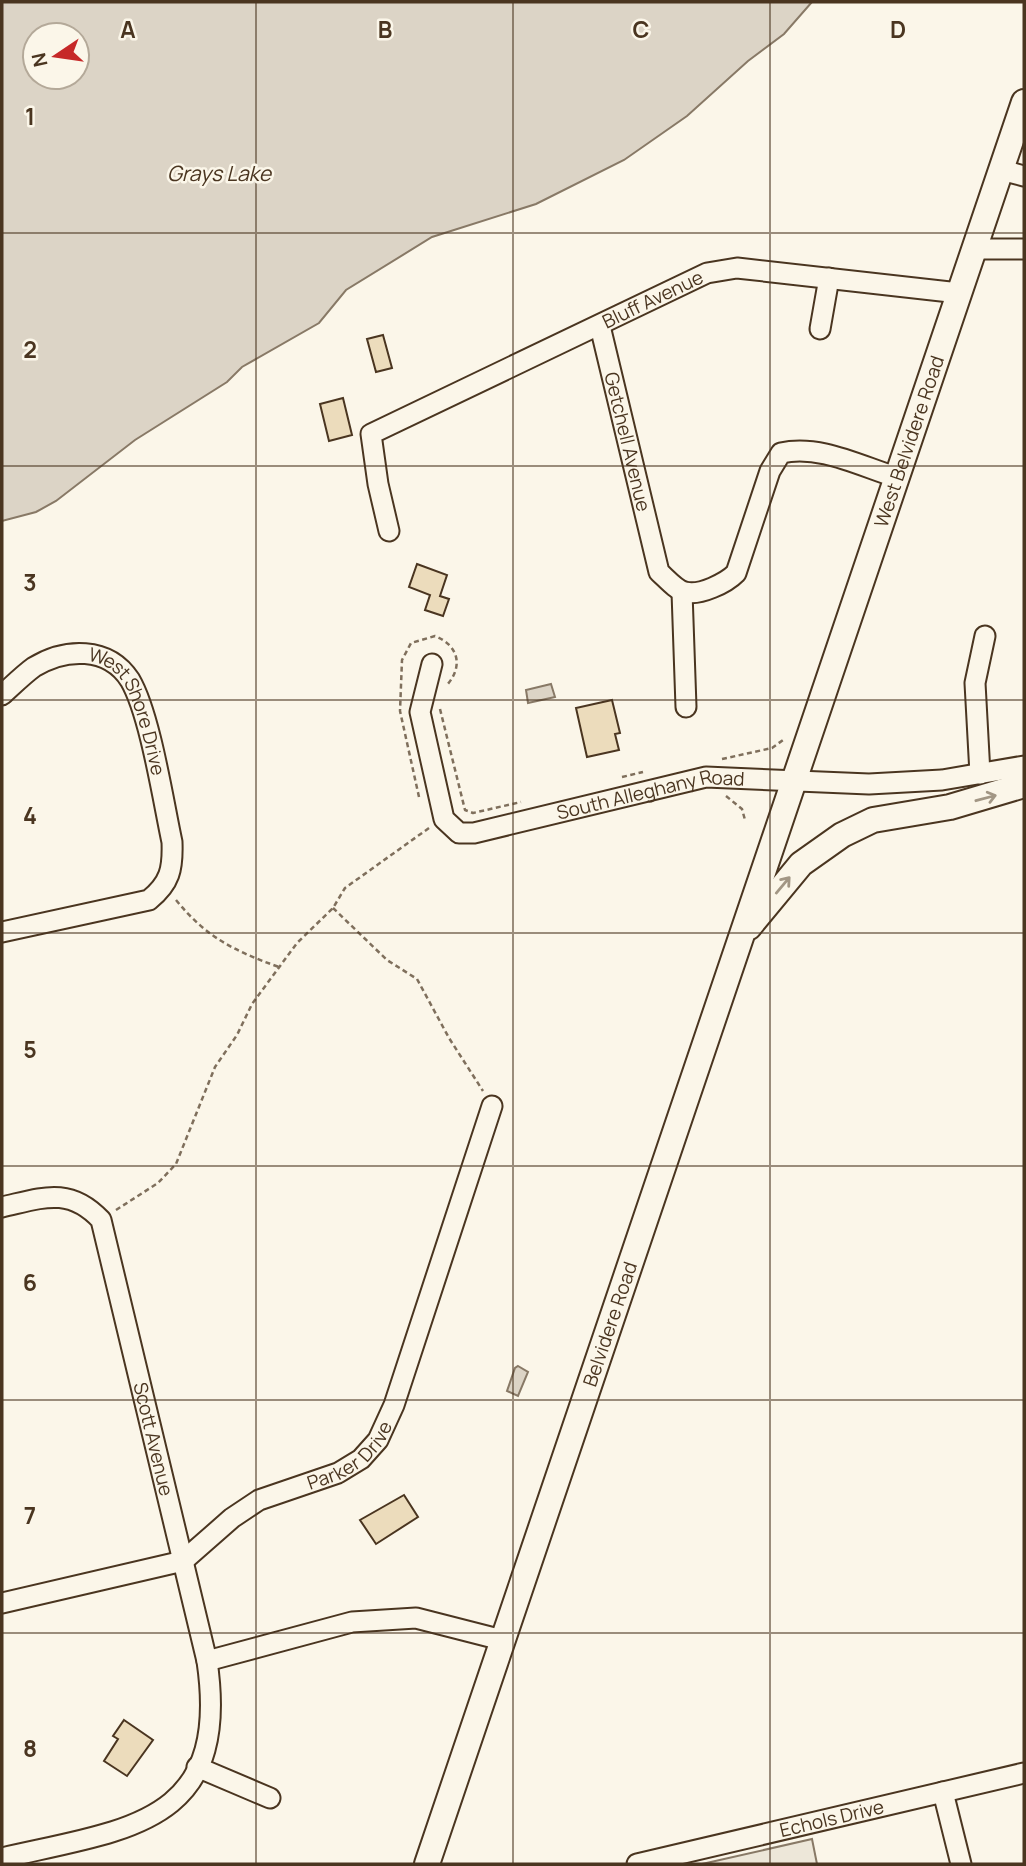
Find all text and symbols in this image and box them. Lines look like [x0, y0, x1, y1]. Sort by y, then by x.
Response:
text: A [120, 13, 136, 45]
text: B [378, 13, 392, 45]
text: C [633, 13, 650, 45]
text: D [890, 13, 906, 45]
north arrow [21, 21, 91, 91]
text: N [25, 50, 54, 69]
text: 1 [25, 100, 35, 132]
water label: Grays Lake [167, 159, 273, 187]
street label: Bluff Avenue [598, 264, 707, 334]
text: 2 [23, 333, 37, 365]
street label: West Belvidere Road [868, 352, 950, 531]
street label: Getchell Avenue [598, 369, 657, 514]
text: 3 [23, 566, 37, 598]
street label: West Shore Drive [86, 641, 171, 778]
street label: South Alleghany Road [554, 763, 745, 826]
one-way arrow [974, 791, 997, 804]
text: 4 [23, 799, 37, 831]
one-way arrow [775, 877, 791, 895]
text: 5 [23, 1033, 37, 1065]
street label: Belvidere Road [577, 1258, 643, 1390]
text: 6 [23, 1266, 37, 1298]
street label: Scott Avenue [127, 1379, 180, 1499]
street label: Parker Drive [304, 1417, 398, 1496]
text: 7 [24, 1499, 36, 1531]
text: 8 [23, 1732, 37, 1764]
street label: Echols Drive [777, 1793, 887, 1843]

